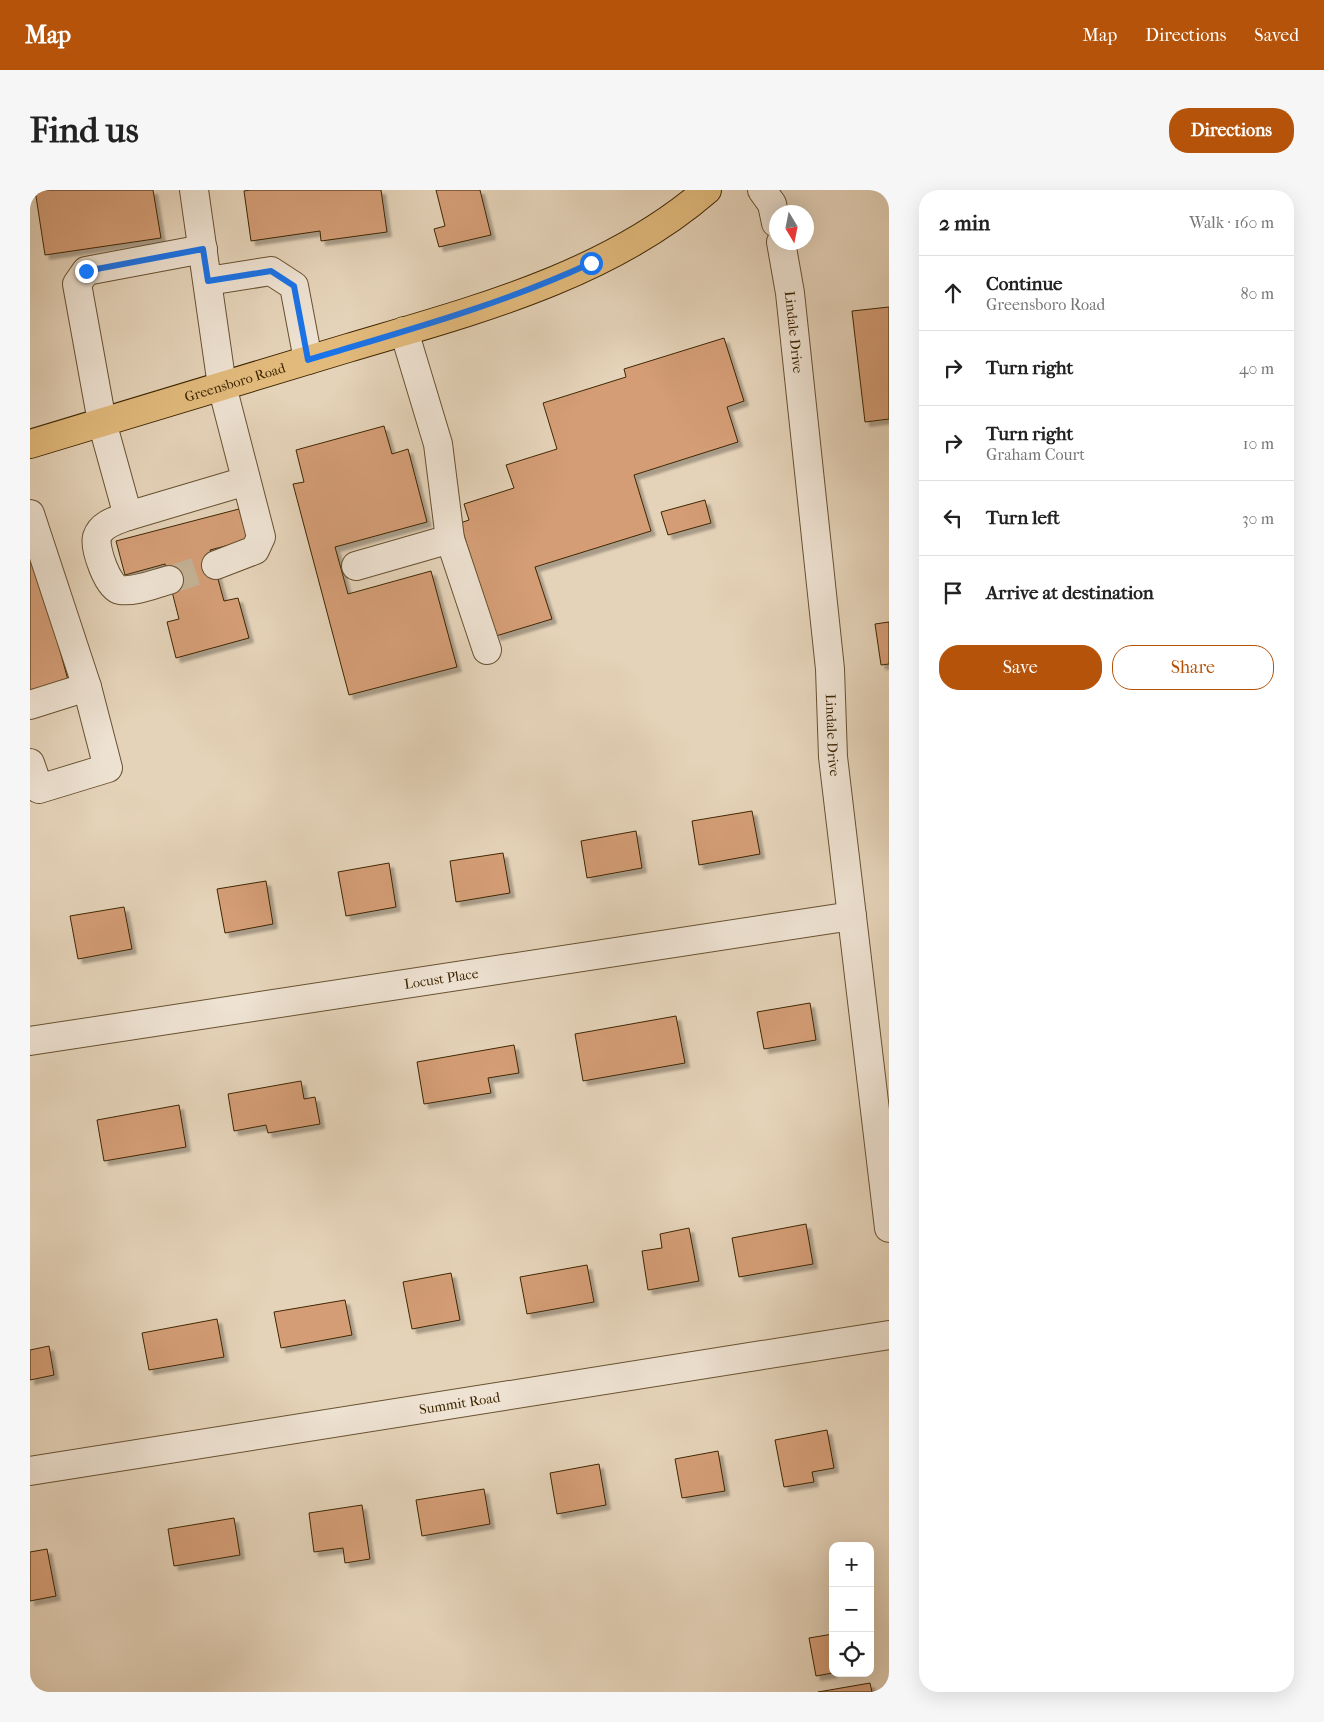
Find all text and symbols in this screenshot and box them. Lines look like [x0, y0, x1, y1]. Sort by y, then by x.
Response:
text: Map [25, 21, 71, 49]
text: Map [1083, 25, 1117, 46]
text: Directions [1145, 25, 1226, 46]
text: Saved [1254, 25, 1299, 46]
button: Directions [1169, 108, 1294, 153]
text: Find us [30, 110, 139, 151]
north arrow [769, 205, 814, 250]
text: 2 min [939, 211, 990, 235]
text: Walk · 160 m [1189, 213, 1274, 232]
route start [580, 252, 603, 275]
route end [75, 260, 98, 283]
text: Continue [986, 273, 1062, 295]
icon: ahead [939, 279, 967, 307]
text: 80 m [1240, 284, 1274, 303]
street label: Lindale Drive [781, 290, 807, 374]
text: Greensboro Road [986, 295, 1105, 314]
icon: right [939, 354, 967, 382]
text: Turn right [986, 357, 1073, 379]
street label: Greensboro Road [182, 359, 288, 405]
text: 40 m [1239, 359, 1274, 378]
text: Turn right [986, 423, 1073, 445]
icon: right [939, 429, 967, 457]
text: 10 m [1243, 434, 1274, 453]
text: Graham Court [986, 445, 1085, 464]
icon: left [939, 504, 967, 532]
text: Turn left [986, 507, 1060, 529]
text: 30 m [1242, 509, 1274, 528]
icon: arrive [939, 579, 967, 607]
text: Arrive at destination [986, 582, 1154, 604]
button: Save [939, 645, 1102, 690]
button: Share [1112, 645, 1274, 690]
street label: Lindale Drive [822, 693, 844, 777]
street label: Locust Place [403, 964, 480, 992]
street label: Summit Road [418, 1388, 502, 1418]
map controls [829, 1542, 874, 1677]
button: + [829, 1542, 874, 1587]
button: − [829, 1587, 874, 1632]
button: locate [829, 1632, 874, 1677]

